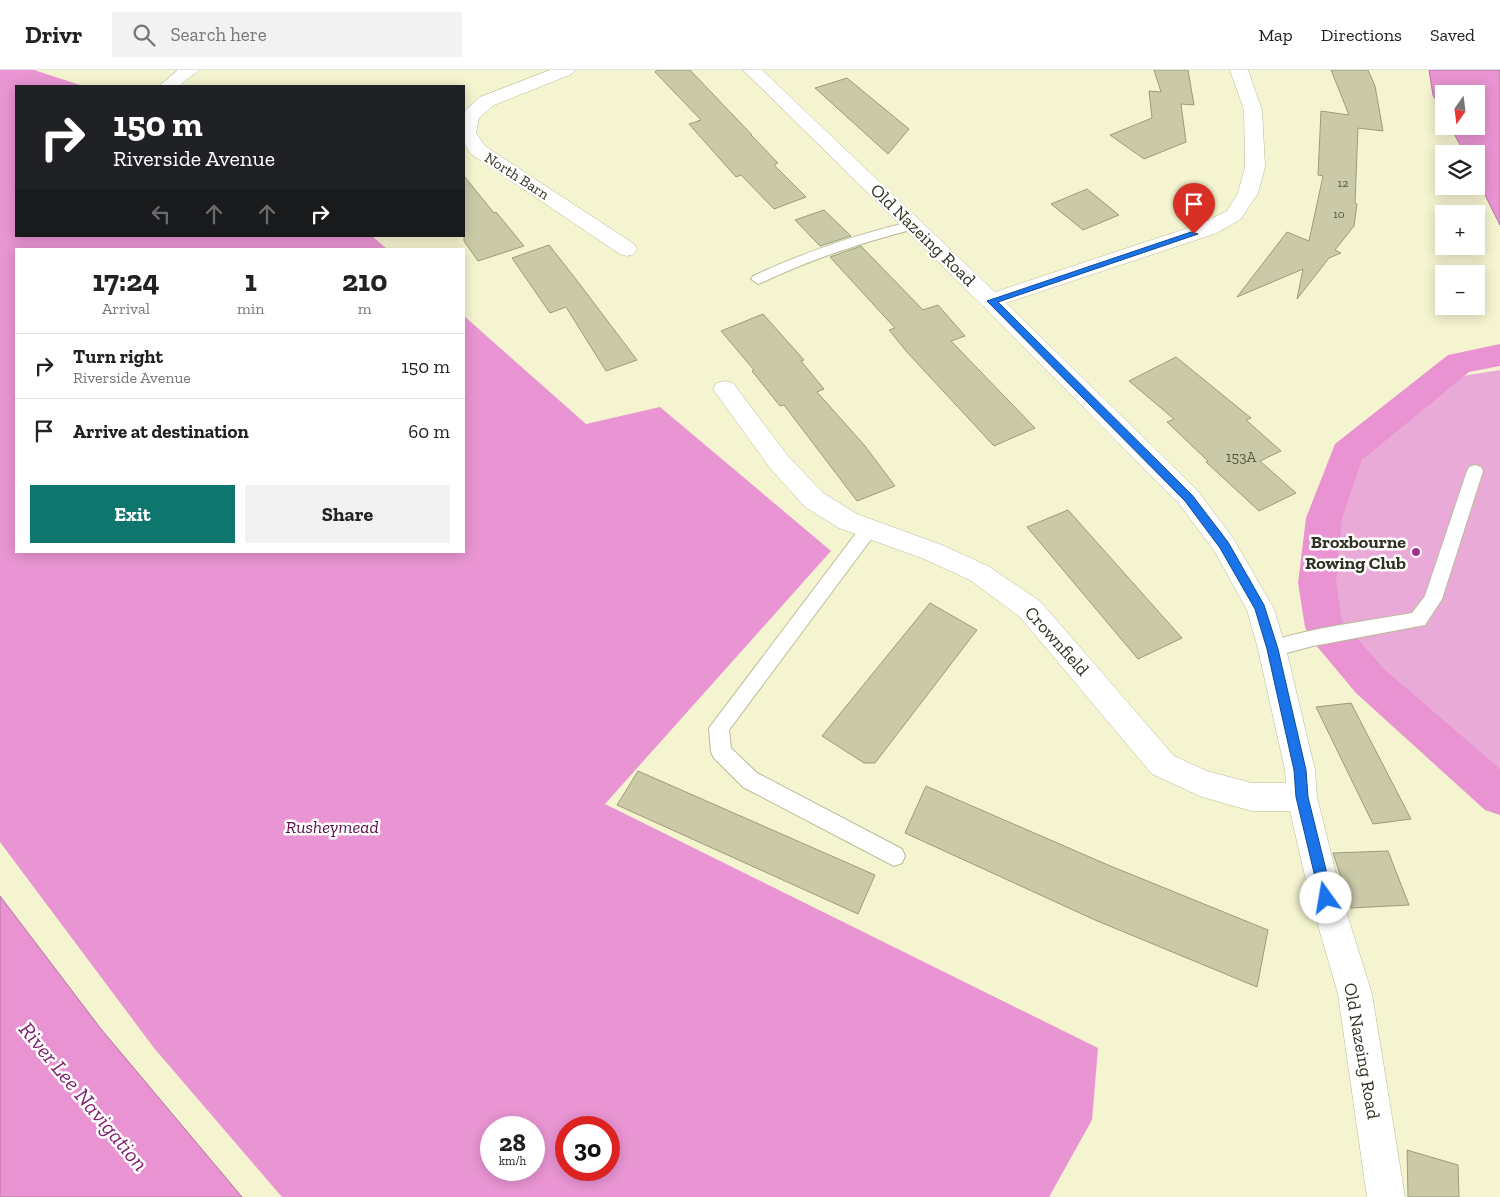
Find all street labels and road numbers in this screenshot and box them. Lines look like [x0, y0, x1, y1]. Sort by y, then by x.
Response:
street label: North Barn [481, 149, 553, 204]
street label: Old Nazeing Road [866, 179, 980, 291]
street label: Crownfield [1020, 602, 1094, 680]
street label: Old Nazeing Road [1339, 981, 1385, 1121]

